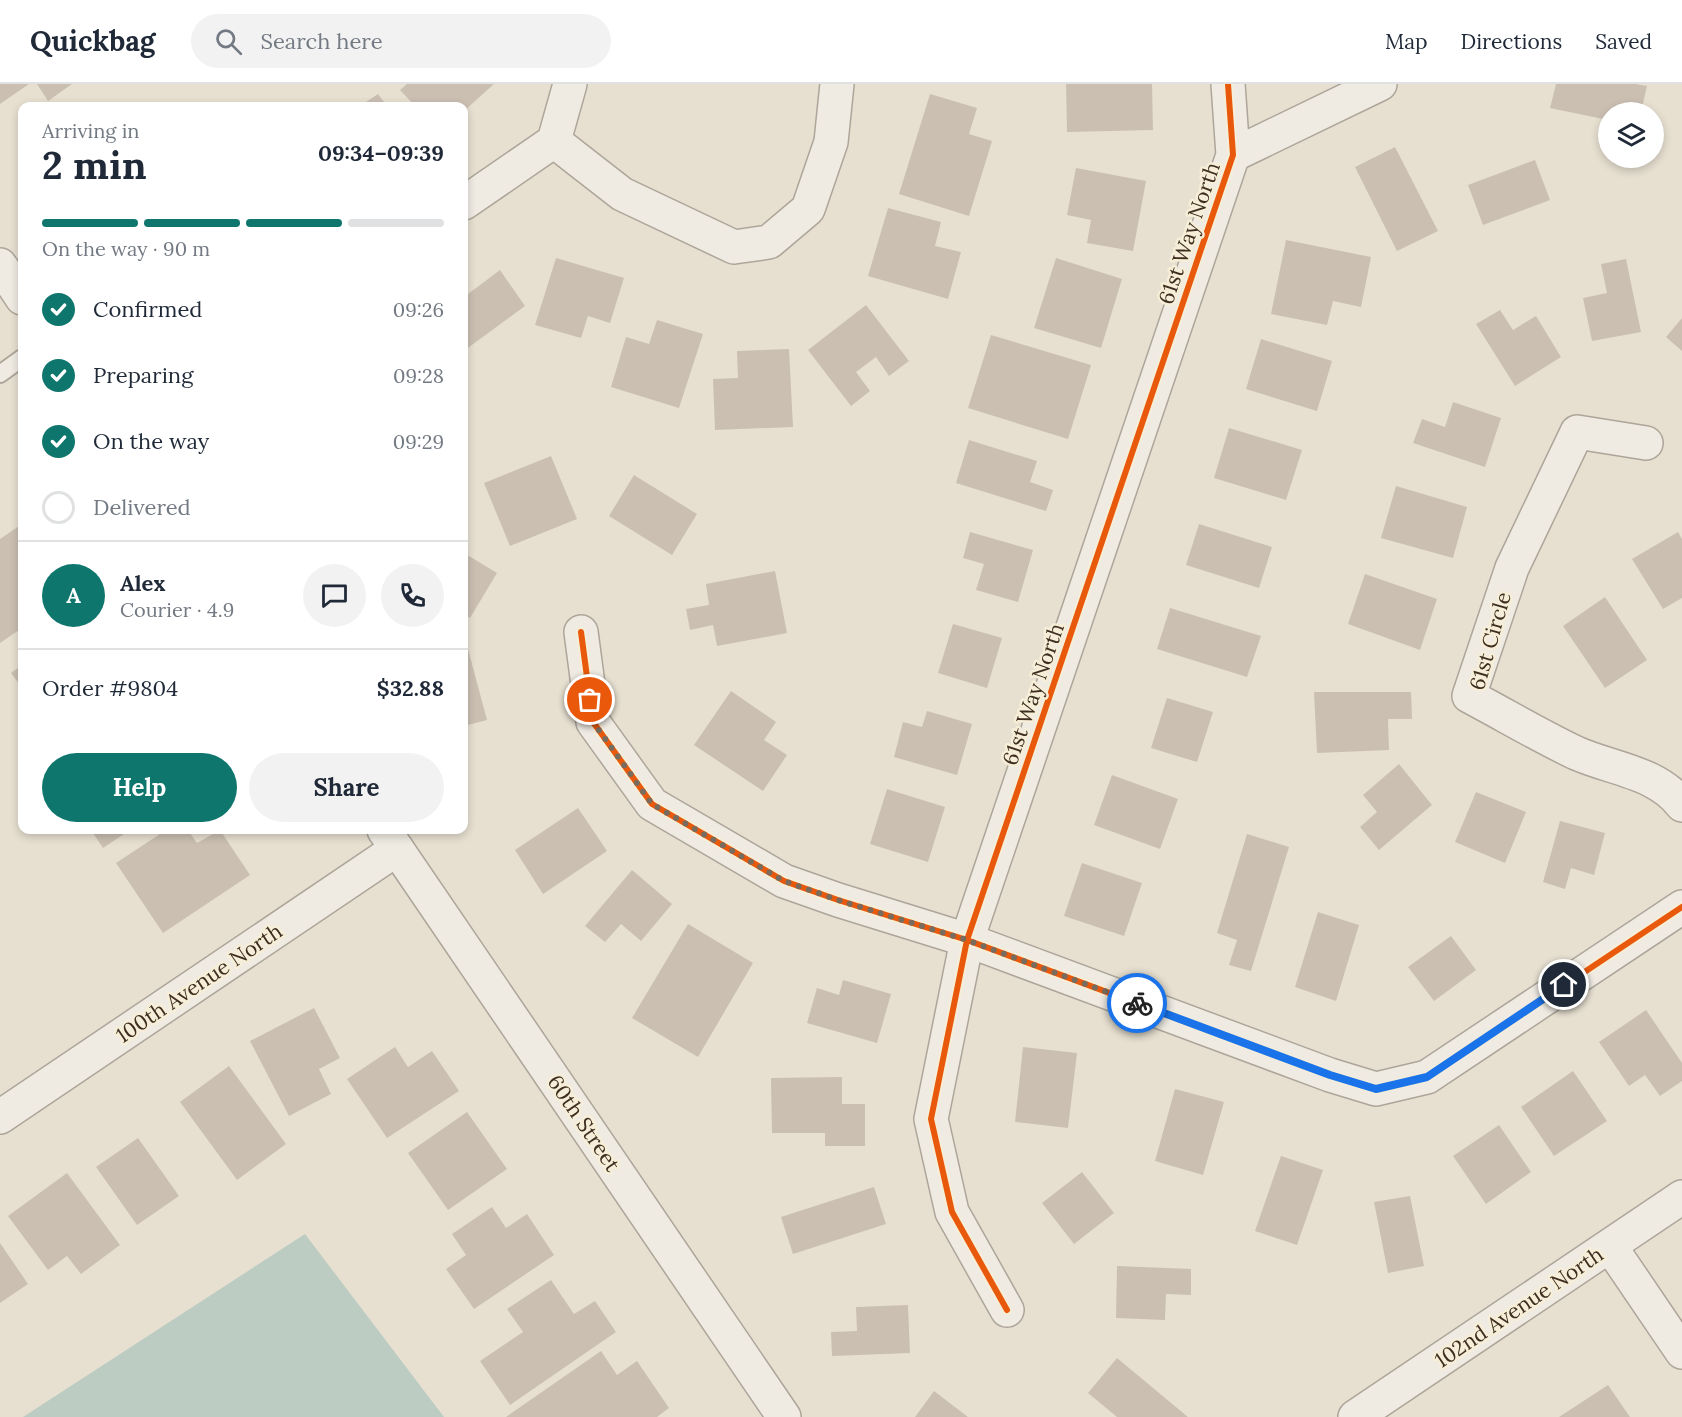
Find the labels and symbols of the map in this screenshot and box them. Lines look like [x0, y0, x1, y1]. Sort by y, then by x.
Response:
street label: 61st Way North [1152, 158, 1226, 308]
street label: 61st Circle [1463, 589, 1517, 693]
street label: 61st Way North [996, 619, 1070, 769]
pin [564, 674, 615, 725]
street label: 100th Avenue North [111, 917, 287, 1049]
pin [1538, 959, 1589, 1010]
courier [1107, 973, 1167, 1033]
street label: 60th Street [542, 1069, 627, 1177]
street label: 102nd Avenue North [1430, 1241, 1608, 1373]

